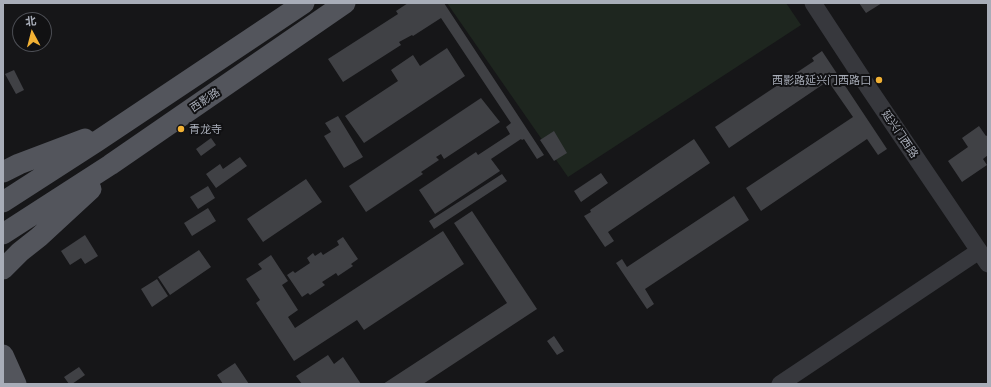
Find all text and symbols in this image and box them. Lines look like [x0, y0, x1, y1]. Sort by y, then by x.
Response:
north arrow [12, 12, 52, 52]
text: 北 [24, 13, 37, 28]
place label: 西影路延兴门西路口 [772, 73, 871, 87]
marker: 西影路延兴门西路口 [874, 75, 884, 85]
street label: 西影路 [188, 85, 222, 115]
street label: 延兴门西路 [879, 108, 921, 160]
place label: 青龙寺 [189, 122, 222, 136]
marker: 青龙寺 [176, 124, 186, 134]

